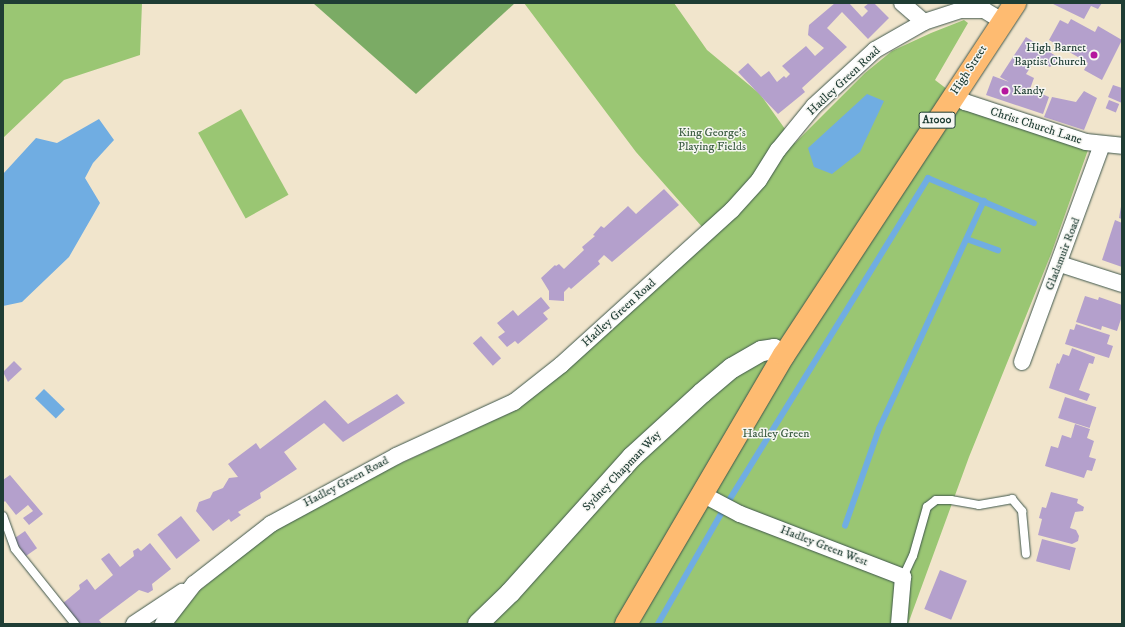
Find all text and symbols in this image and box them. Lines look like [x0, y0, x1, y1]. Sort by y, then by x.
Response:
place label: High Barnet Baptist Church [1014, 41, 1086, 69]
street label: High Street [948, 42, 990, 98]
street label: Hadley Green Road [805, 44, 883, 118]
marker: High Barnet Baptist Church [1089, 50, 1099, 60]
place label: Kandy [1013, 84, 1044, 98]
marker: Kandy [1000, 86, 1010, 96]
street label: Christ Church Lane [988, 104, 1084, 148]
road number: A1000 [918, 111, 956, 129]
park label: King George's Playing Fields [678, 126, 746, 154]
street label: Gladsmuir Road [1043, 216, 1083, 292]
street label: Hadley Green Road [579, 276, 659, 350]
park label: Hadley Green [742, 427, 810, 441]
street label: Sydney Chapman Way [580, 428, 664, 514]
street label: Hadley Green Road [301, 453, 391, 511]
street label: Hadley Green West [778, 523, 870, 569]

